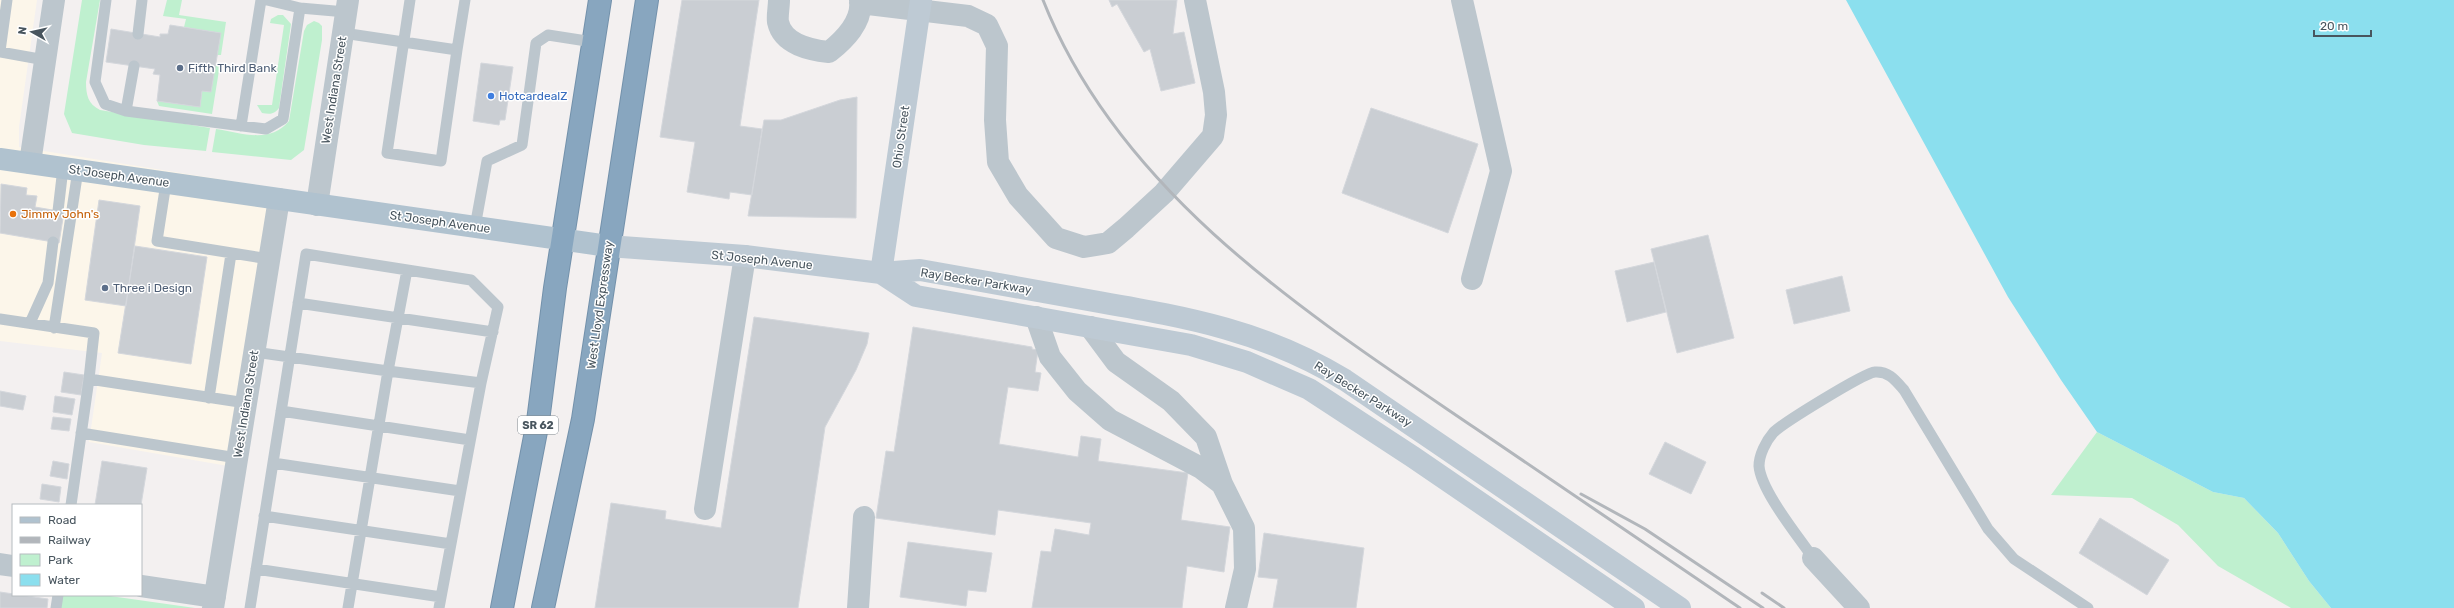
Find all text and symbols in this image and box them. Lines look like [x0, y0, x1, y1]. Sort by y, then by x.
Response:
north arrow [12, 12, 52, 52]
scale bar [2314, 12, 2371, 38]
text: 20 m [2320, 19, 2348, 33]
text: N [16, 26, 30, 36]
street label: West Indiana Street [319, 35, 349, 145]
place label: Fifth Third Bank [188, 61, 278, 75]
marker: Fifth Third Bank [175, 63, 185, 73]
place label: HotcardealZ [499, 89, 567, 103]
marker: HotcardealZ [486, 91, 496, 101]
street label: Ohio Street [890, 105, 912, 169]
street label: St Joseph Avenue [68, 162, 171, 190]
place label: Jimmy John's [21, 207, 99, 221]
street label: St Joseph Avenue [389, 208, 492, 236]
marker: Jimmy John's [8, 209, 18, 219]
street label: West Lloyd Expressway [584, 240, 616, 370]
street label: St Joseph Avenue [711, 248, 814, 272]
street label: Ray Becker Parkway [919, 265, 1033, 297]
place label: Three i Design [113, 281, 192, 295]
marker: Three i Design [100, 283, 110, 293]
street label: West Indiana Street [231, 349, 261, 459]
street label: Ray Becker Parkway [1312, 358, 1415, 430]
road number: SR 62 [518, 416, 558, 434]
legend [12, 504, 142, 596]
text: Road [48, 513, 76, 527]
text: Railway [48, 533, 91, 547]
text: Park [48, 553, 74, 567]
text: Water [48, 573, 80, 587]

